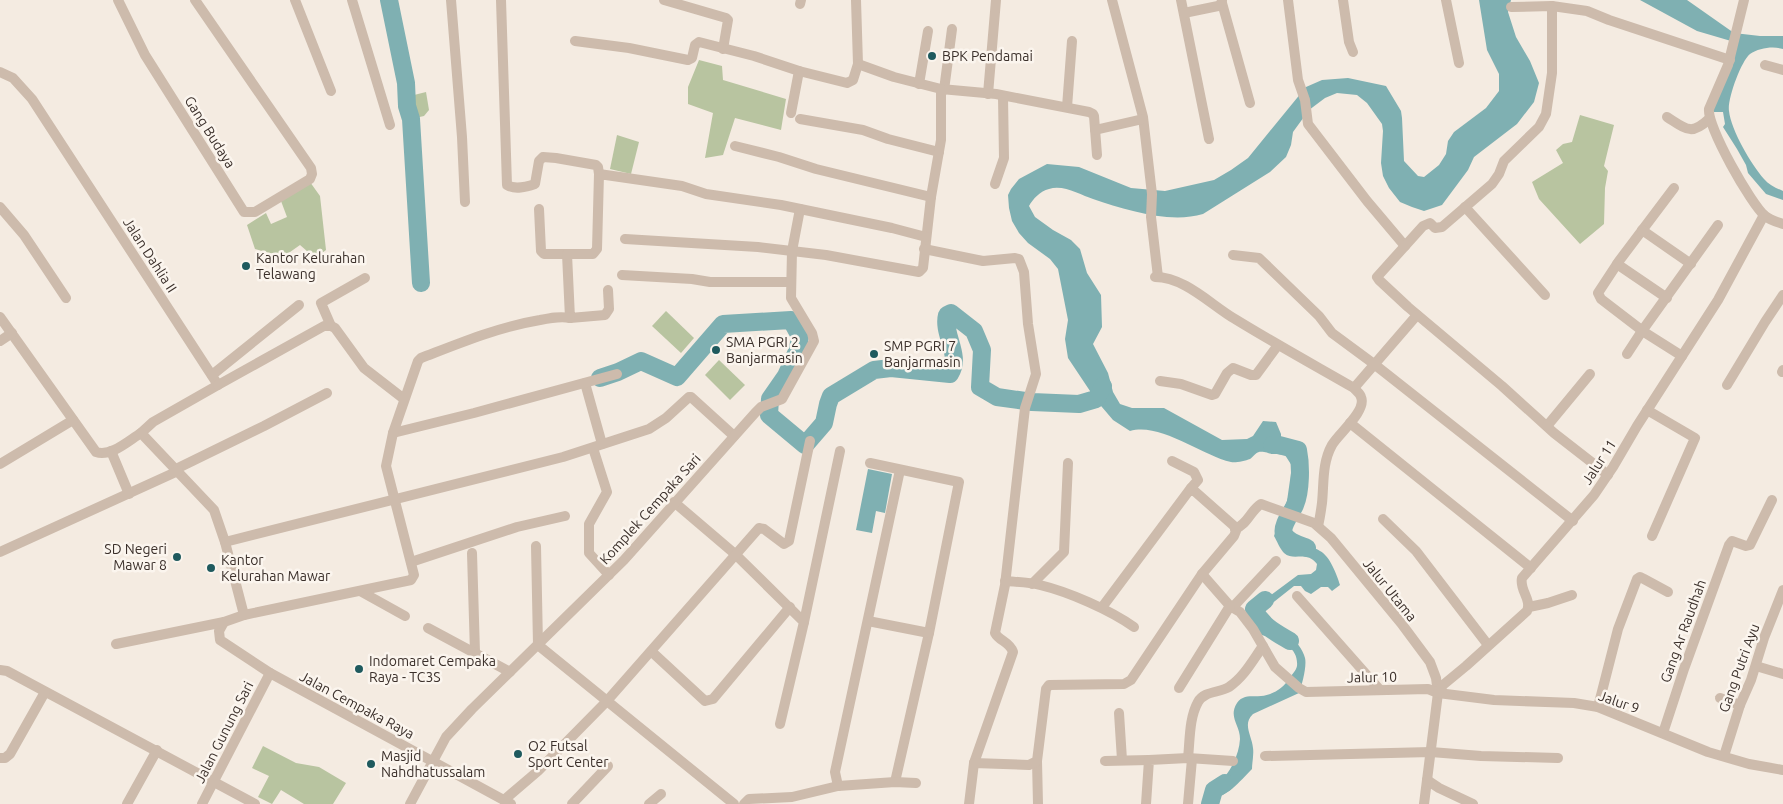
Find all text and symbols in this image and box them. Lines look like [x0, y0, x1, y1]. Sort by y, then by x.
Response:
place label: BPK Pendamai [942, 48, 1033, 64]
marker: BPK Pendamai [926, 50, 938, 62]
street label: Gang Budaya [182, 93, 238, 171]
street label: Jalan Dahlia II [120, 215, 180, 295]
place label: Kantor Kelurahan Telawang [256, 250, 365, 282]
marker: Kantor Kelurahan Telawang [240, 260, 252, 272]
place label: SMA PGRI 2 Banjarmasin [726, 334, 803, 366]
place label: SMP PGRI 7 Banjarmasin [884, 338, 961, 370]
marker: SMA PGRI 2 Banjarmasin [710, 344, 722, 356]
marker: SMP PGRI 7 Banjarmasin [868, 348, 880, 360]
street label: Jalur 11 [1579, 437, 1619, 487]
street label: Komplek Cempaka Sari [596, 451, 704, 567]
place label: SD Negeri Mawar 8 [104, 541, 167, 573]
marker: SD Negeri Mawar 8 [171, 551, 183, 563]
place label: Kantor Kelurahan Mawar [221, 552, 331, 584]
street label: Jalur Utama [1360, 556, 1420, 624]
marker: Kantor Kelurahan Mawar [205, 562, 217, 574]
street label: Gang Ar Raudhah [1657, 577, 1709, 685]
street label: Gang Putri Ayu [1716, 621, 1762, 715]
place label: Indomaret Cempaka Raya - TC3S [369, 653, 496, 685]
marker: Indomaret Cempaka Raya - TC3S [353, 663, 365, 675]
street label: Jalan Cempaka Raya [297, 668, 417, 742]
street label: Jalur 10 [1347, 669, 1397, 685]
street label: Jalan Gunung Sari [191, 678, 257, 786]
street label: Jalur 9 [1596, 688, 1642, 716]
place label: O2 Futsal Sport Center [528, 738, 609, 770]
place label: Masjid Nahdhatussalam [381, 748, 485, 780]
marker: O2 Futsal Sport Center [512, 748, 524, 760]
marker: Masjid Nahdhatussalam [365, 758, 377, 770]

